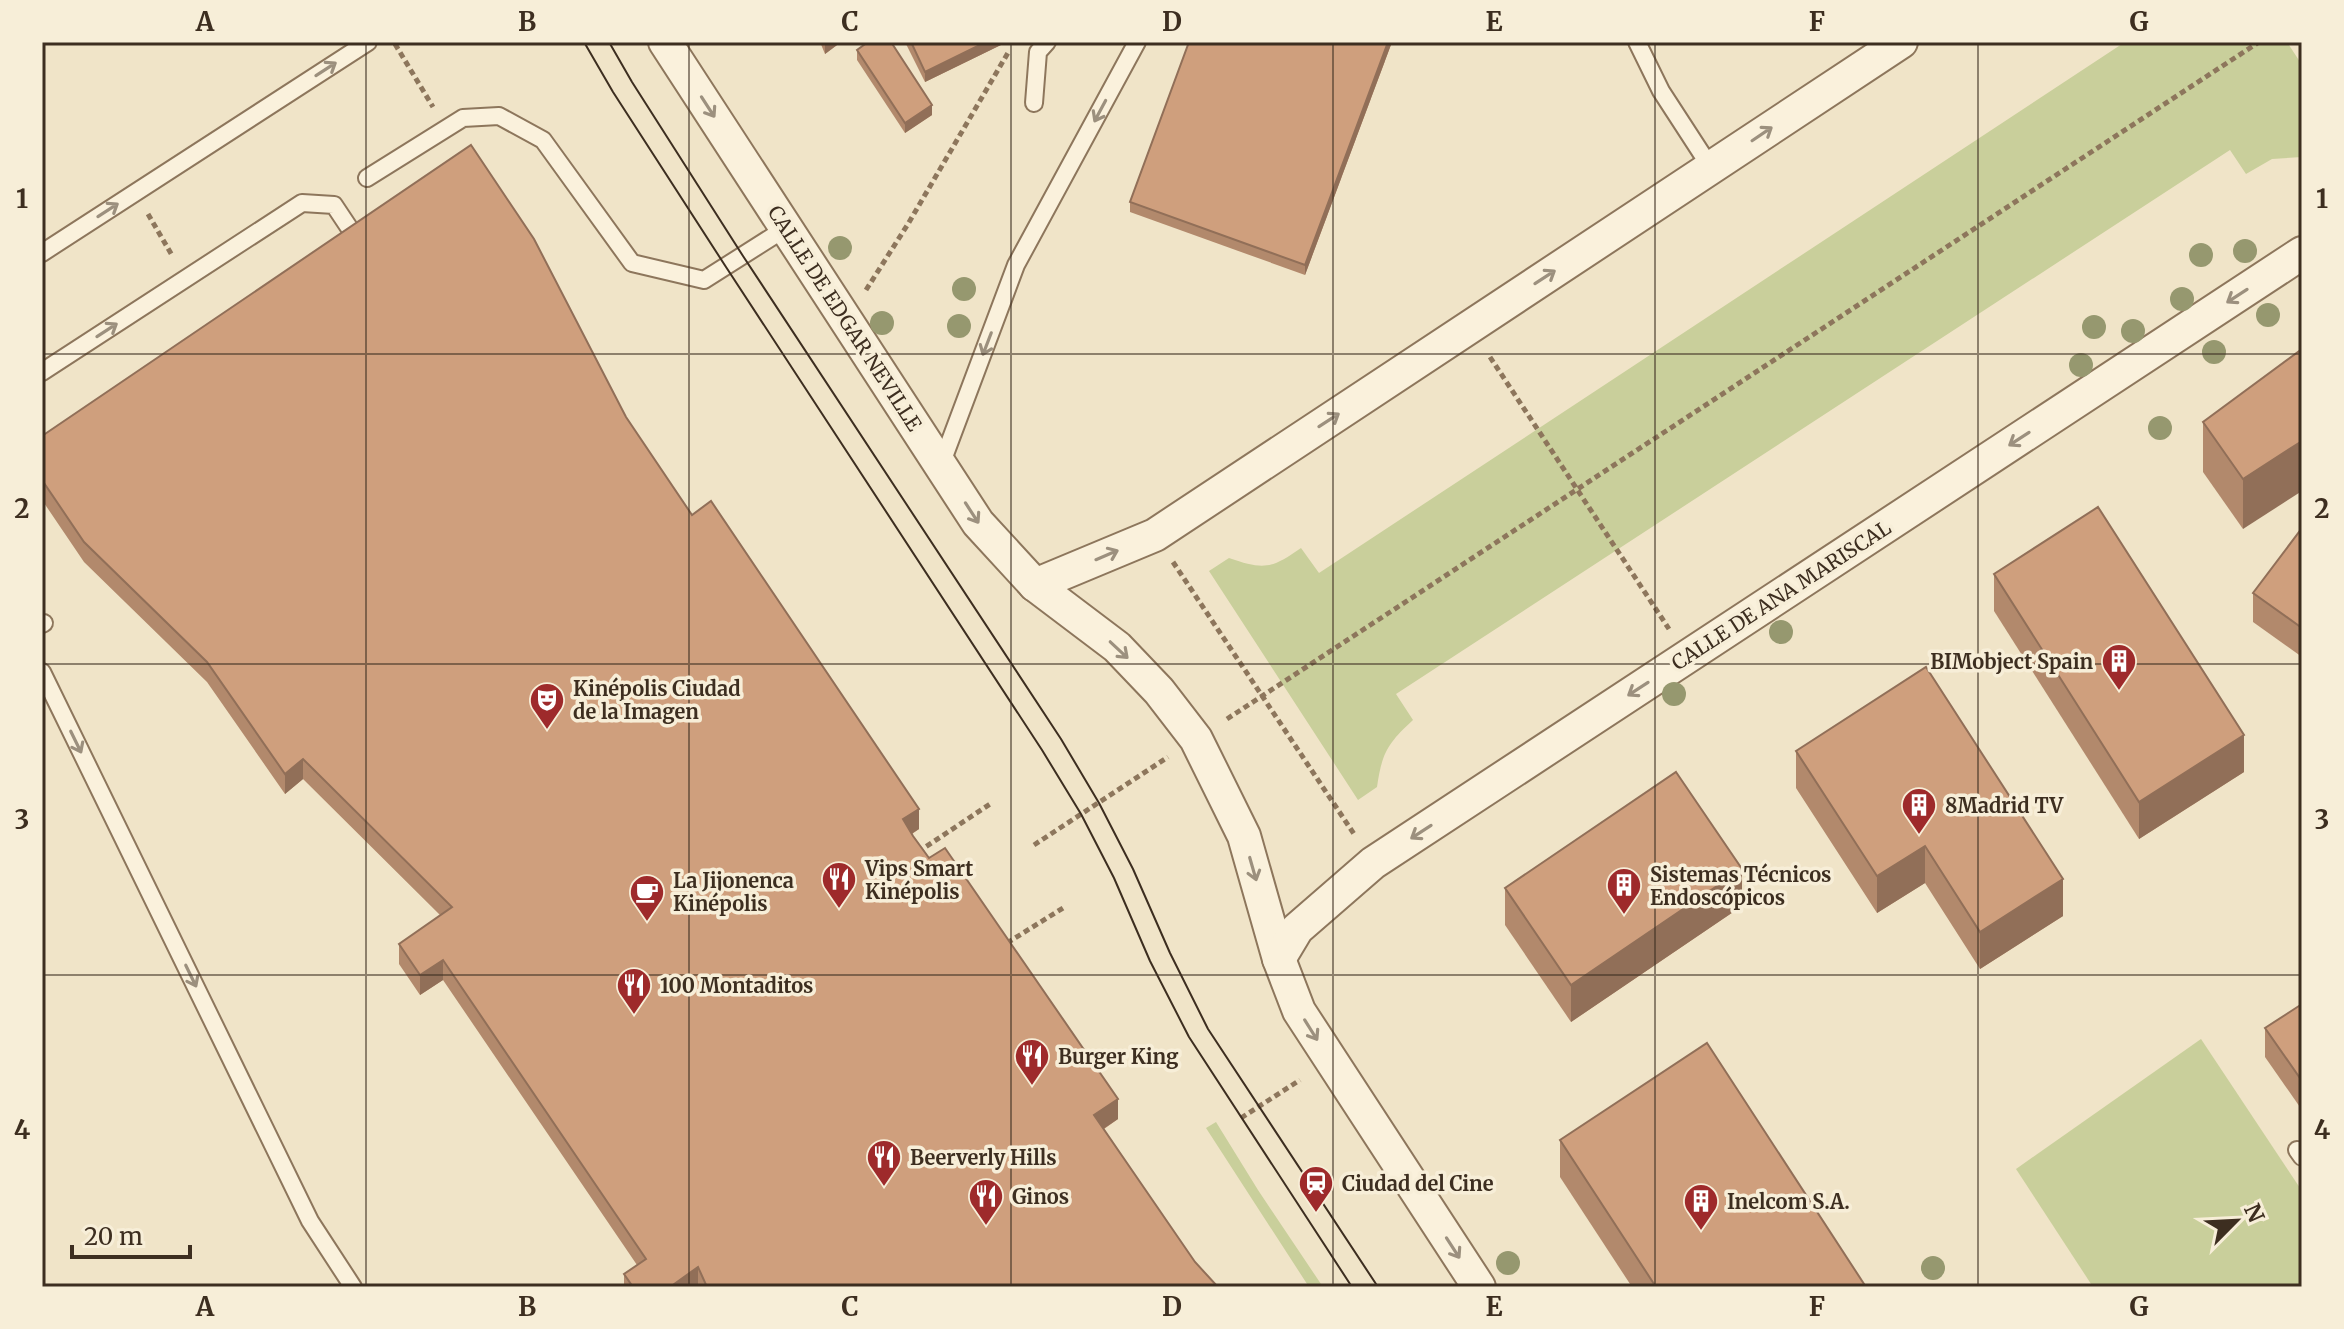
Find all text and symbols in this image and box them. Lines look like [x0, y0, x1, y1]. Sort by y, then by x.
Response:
text: A [195, 5, 215, 38]
text: B [518, 5, 536, 38]
text: C [841, 5, 859, 38]
text: D [1162, 5, 1182, 38]
text: E [1486, 5, 1503, 38]
text: F [1809, 5, 1825, 38]
text: G [2130, 5, 2149, 38]
one-way arrow [314, 61, 337, 77]
one-way arrow [699, 96, 716, 118]
one-way arrow [1092, 98, 1107, 122]
one-way arrow [1751, 125, 1773, 142]
text: 1 [16, 182, 28, 215]
text: 1 [2316, 182, 2328, 215]
street label: CALLE DE EDGAR NEVILLE [763, 201, 927, 436]
one-way arrow [96, 202, 118, 219]
one-way arrow [1534, 269, 1556, 285]
one-way arrow [2226, 288, 2249, 304]
one-way arrow [96, 321, 118, 338]
one-way arrow [979, 331, 993, 356]
one-way arrow [1317, 412, 1339, 428]
one-way arrow [2009, 430, 2031, 447]
text: 2 [14, 492, 30, 525]
text: 2 [2314, 492, 2330, 525]
one-way arrow [964, 501, 980, 524]
street label: CALLE DE ANA MARISCAL [1667, 514, 1896, 675]
one-way arrow [1094, 547, 1119, 562]
one-way arrow [1109, 641, 1129, 660]
building icon: BIMobject Spain [2100, 642, 2138, 692]
place label: BIMobject Spain [1930, 649, 2093, 674]
place label: Kinépolis Ciudad de la Imagen [573, 676, 741, 724]
theatre icon: Kinépolis Ciudad de la Imagen [528, 681, 566, 731]
one-way arrow [1627, 681, 1650, 697]
one-way arrow [69, 730, 84, 754]
building icon: 8Madrid TV [1900, 786, 1938, 836]
place label: 8Madrid TV [1945, 793, 2065, 818]
text: 3 [15, 803, 29, 836]
text: 3 [2315, 803, 2329, 836]
one-way arrow [1410, 824, 1433, 840]
one-way arrow [1246, 855, 1261, 881]
place label: Vips Smart Kinépolis [864, 856, 973, 904]
restaurant icon: Vips Smart Kinépolis [820, 860, 858, 910]
place label: Sistemas Técnicos Endoscópicos [1650, 862, 1831, 910]
building icon: Sistemas Técnicos Endoscópicos [1605, 866, 1643, 916]
place label: La Jijonenca Kinépolis [673, 868, 794, 916]
cafe icon: La Jijonenca Kinépolis [628, 873, 666, 923]
one-way arrow [183, 963, 199, 987]
restaurant icon: 100 Montaditos [615, 966, 653, 1016]
place label: 100 Montaditos [660, 973, 813, 998]
one-way arrow [1304, 1018, 1320, 1041]
restaurant icon: Burger King [1013, 1037, 1051, 1087]
place label: Burger King [1058, 1044, 1179, 1069]
text: 4 [14, 1113, 31, 1146]
text: 4 [2314, 1113, 2331, 1146]
restaurant icon: Beerverly Hills [865, 1138, 903, 1188]
place label: Beerverly Hills [910, 1145, 1056, 1170]
station icon: Ciudad del Cine [1297, 1164, 1335, 1214]
place label: Ciudad del Cine [1342, 1171, 1494, 1196]
restaurant icon: Ginos [967, 1177, 1005, 1227]
north arrow [2196, 1181, 2276, 1261]
building icon: Inelcom S.A. [1682, 1182, 1720, 1232]
place label: Ginos [1012, 1184, 1069, 1209]
place label: Inelcom S.A. [1727, 1189, 1850, 1214]
text: N [2238, 1199, 2271, 1227]
scale bar [72, 1209, 190, 1259]
text: 20 m [84, 1221, 143, 1252]
one-way arrow [1445, 1236, 1462, 1258]
text: A [195, 1290, 215, 1323]
text: B [518, 1290, 536, 1323]
text: C [841, 1290, 859, 1323]
text: D [1162, 1290, 1182, 1323]
text: E [1486, 1290, 1503, 1323]
text: F [1809, 1290, 1825, 1323]
text: G [2130, 1290, 2149, 1323]

